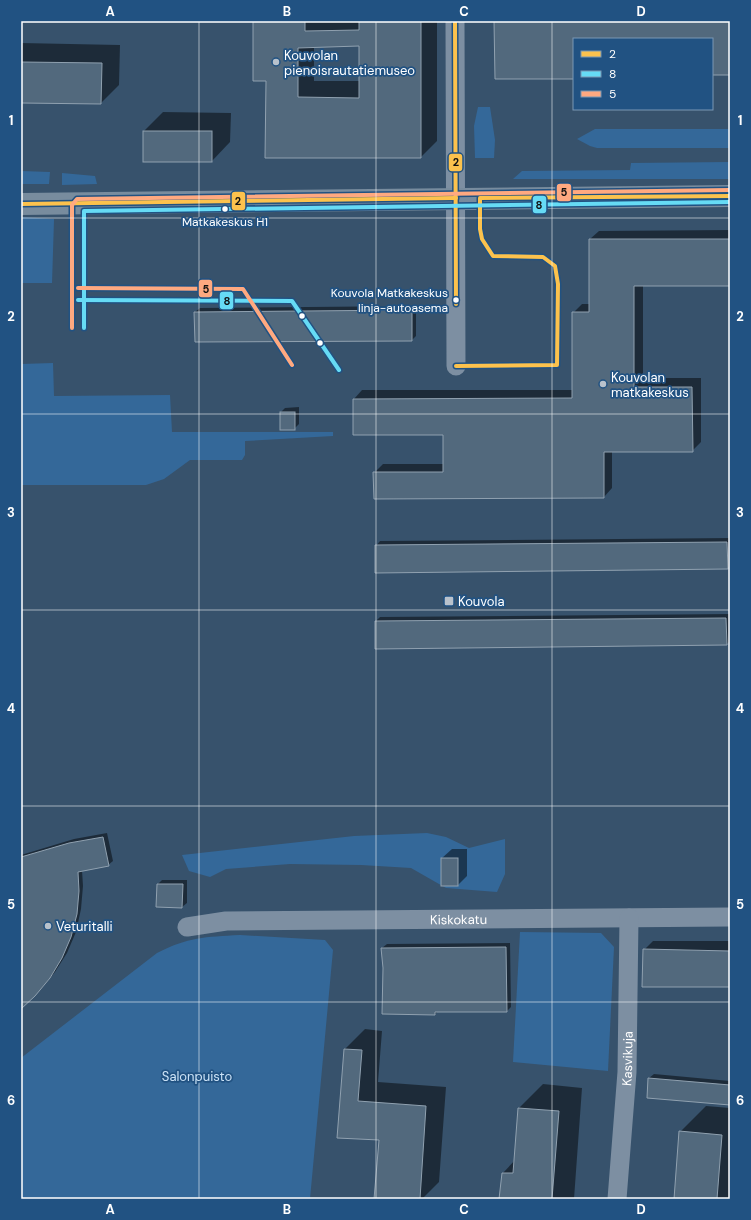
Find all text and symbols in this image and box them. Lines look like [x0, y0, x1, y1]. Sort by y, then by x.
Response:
text: A [105, 3, 115, 20]
text: B [283, 3, 291, 20]
text: C [459, 3, 469, 20]
text: D [636, 3, 646, 20]
legend [573, 38, 713, 110]
text: 2 [609, 46, 616, 62]
place label: Kouvolan pienoisrautatiemuseo [284, 47, 415, 79]
marker: Kouvolan pienoisrautatiemuseo [271, 57, 281, 67]
text: 8 [609, 66, 616, 82]
text: 5 [609, 86, 616, 102]
text: 1 [9, 112, 13, 129]
text: 1 [738, 112, 742, 129]
line badge: 2 [448, 153, 463, 172]
text: 2 [453, 155, 459, 169]
line badge: 5 [556, 183, 572, 202]
text: 5 [561, 185, 568, 199]
line badge: 2 [231, 191, 246, 211]
text: 2 [235, 194, 241, 208]
line badge: 8 [532, 195, 547, 214]
text: 8 [536, 198, 543, 212]
marker: Matkakeskus H1 [220, 204, 230, 214]
place label: Matkakeskus H1 [182, 214, 268, 230]
line badge: 5 [198, 279, 213, 298]
text: 5 [203, 282, 210, 296]
place label: Kouvola Matkakeskus linja-autoasema [331, 285, 448, 316]
line badge: 8 [219, 291, 234, 310]
text: 8 [224, 294, 231, 308]
marker: Kouvola Matkakeskus linja-autoasema [451, 295, 461, 305]
text: 2 [7, 308, 15, 325]
text: 2 [736, 308, 744, 325]
unlabelled marker [297, 311, 307, 321]
unlabelled marker [315, 338, 325, 348]
place label: Kouvolan matkakeskus [611, 369, 689, 401]
marker: Kouvolan matkakeskus [598, 379, 608, 389]
text: 3 [7, 504, 15, 521]
text: 3 [736, 504, 744, 521]
place label: Kouvola [458, 593, 505, 610]
marker: Kouvola [443, 595, 455, 607]
text: 4 [7, 700, 15, 717]
text: 4 [736, 700, 744, 717]
text: 5 [7, 896, 15, 913]
text: 5 [736, 896, 744, 913]
street label: Kiskokatu [430, 910, 487, 928]
place label: Veturitalli [56, 918, 113, 935]
marker: Veturitalli [43, 921, 53, 931]
street label: Kasvikuja [617, 1031, 636, 1086]
park label: Salonpuisto [162, 1068, 232, 1085]
text: 6 [7, 1092, 15, 1109]
text: 6 [736, 1092, 744, 1109]
text: A [105, 1201, 115, 1218]
text: B [283, 1201, 291, 1218]
text: C [459, 1201, 469, 1218]
text: D [636, 1201, 646, 1218]

